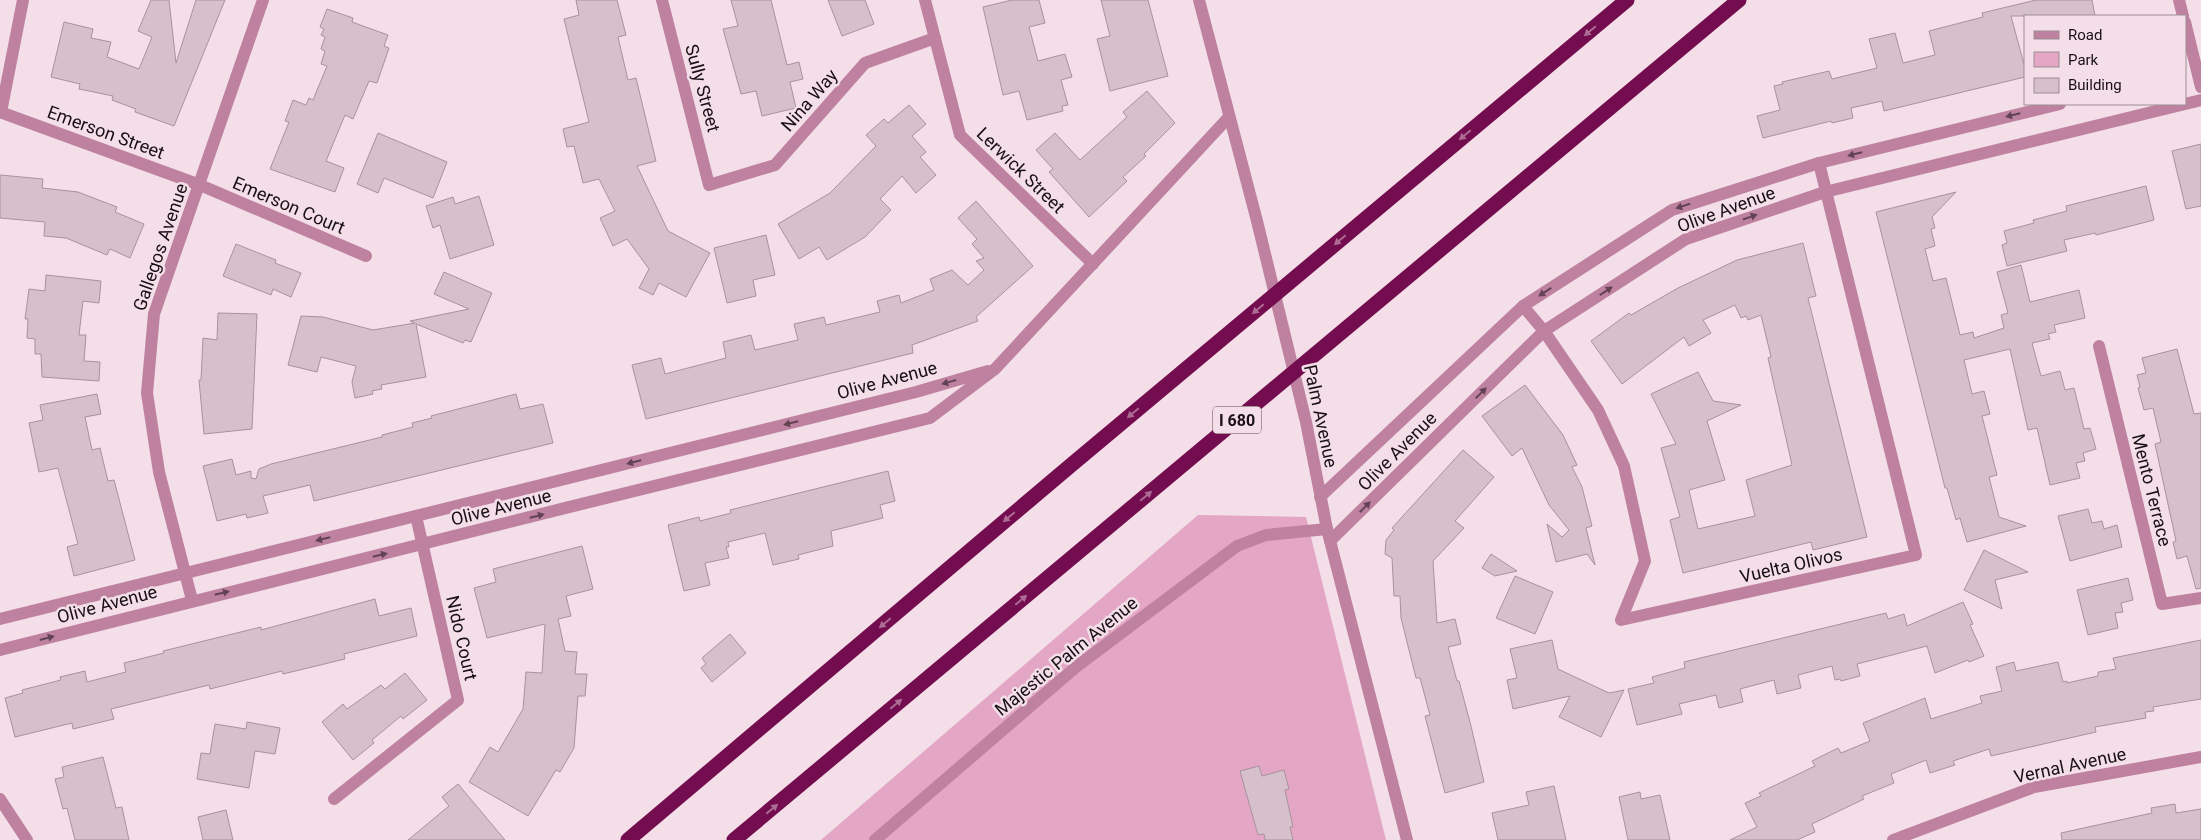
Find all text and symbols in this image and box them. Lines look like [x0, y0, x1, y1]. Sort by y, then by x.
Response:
legend [2024, 15, 2186, 105]
one-way arrow [1583, 26, 1596, 37]
text: Road [2068, 26, 2102, 44]
street label: Sully Street [681, 42, 725, 134]
text: Park [2068, 51, 2099, 69]
street label: Nina Way [776, 64, 842, 135]
text: Building [2068, 76, 2122, 94]
street label: Emerson Street [45, 101, 168, 163]
one-way arrow [2006, 111, 2021, 119]
street label: Lerwick Street [973, 123, 1069, 217]
one-way arrow [1459, 130, 1472, 141]
one-way arrow [1848, 150, 1863, 158]
street label: Emerson Court [230, 172, 348, 238]
street label: Gallegos Avenue [128, 181, 192, 313]
street label: Olive Avenue [1674, 182, 1778, 236]
one-way arrow [1675, 203, 1690, 211]
one-way arrow [1742, 213, 1757, 221]
one-way arrow [1334, 234, 1347, 245]
one-way arrow [1599, 286, 1613, 296]
one-way arrow [1539, 287, 1552, 297]
one-way arrow [1251, 303, 1264, 314]
street label: Olive Avenue [835, 357, 939, 403]
street label: Palm Avenue [1300, 363, 1342, 469]
one-way arrow [941, 379, 956, 387]
one-way arrow [1475, 387, 1487, 399]
road number: I 680 [1213, 406, 1261, 434]
one-way arrow [1127, 407, 1140, 418]
street label: Olive Avenue [1353, 407, 1441, 495]
one-way arrow [784, 419, 799, 427]
street label: Mento Terrace [2128, 432, 2176, 548]
one-way arrow [626, 458, 641, 466]
street label: Olive Avenue [449, 484, 553, 530]
one-way arrow [1139, 490, 1151, 502]
one-way arrow [1359, 501, 1371, 513]
one-way arrow [530, 512, 545, 520]
one-way arrow [1002, 512, 1015, 523]
one-way arrow [315, 535, 330, 543]
street label: Vuelta Olivos [1738, 543, 1844, 587]
one-way arrow [372, 551, 387, 559]
street label: Olive Avenue [55, 581, 159, 627]
one-way arrow [214, 589, 229, 597]
street label: Majestic Palm Avenue [990, 592, 1142, 720]
street label: Nido Court [442, 594, 482, 683]
one-way arrow [1014, 595, 1027, 606]
one-way arrow [878, 617, 891, 628]
one-way arrow [40, 633, 55, 641]
one-way arrow [890, 699, 903, 710]
street label: Vernal Avenue [2012, 743, 2128, 787]
one-way arrow [765, 803, 778, 814]

